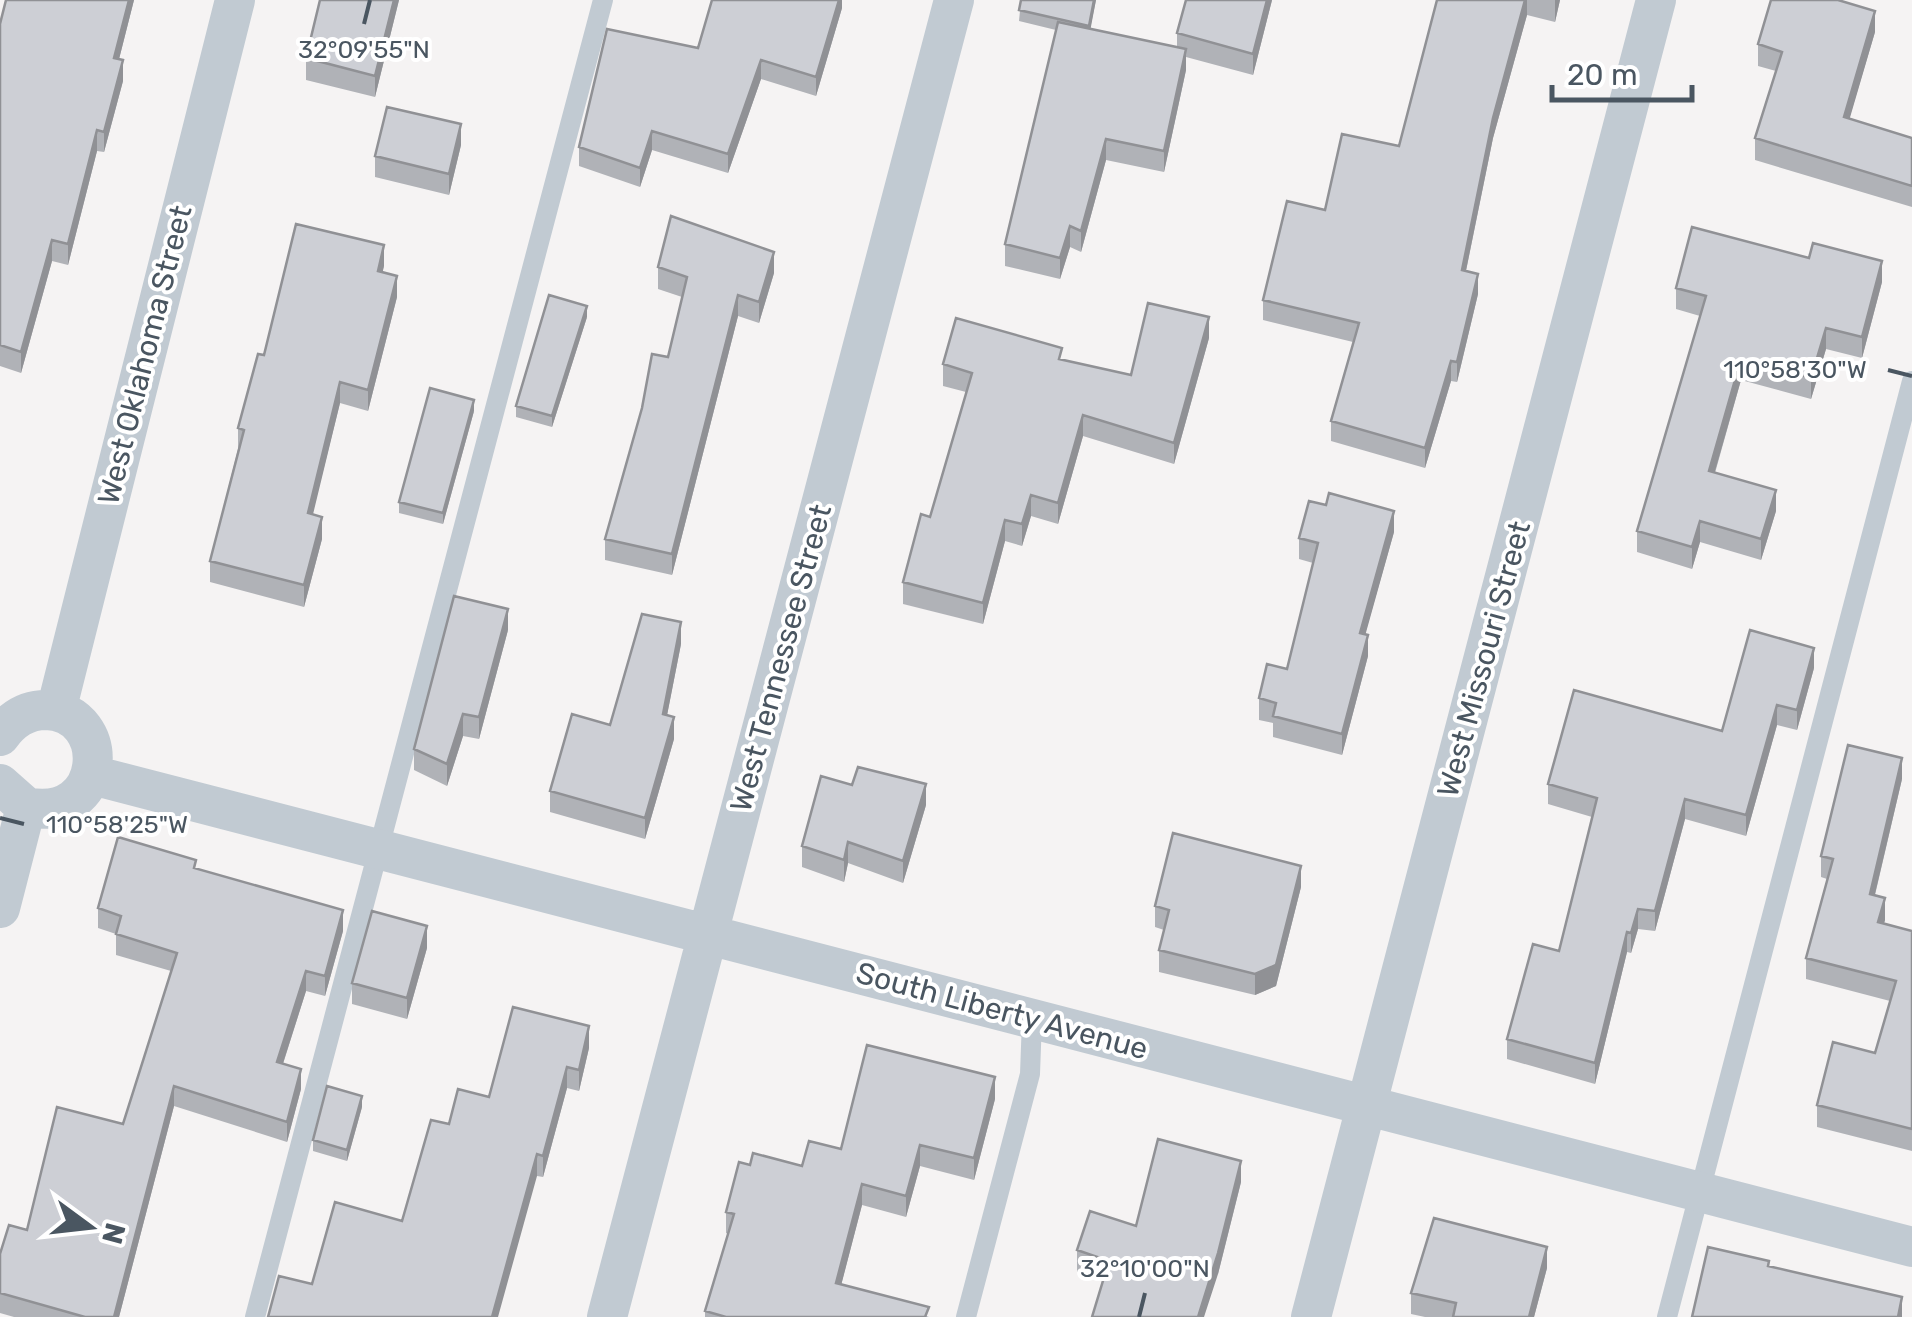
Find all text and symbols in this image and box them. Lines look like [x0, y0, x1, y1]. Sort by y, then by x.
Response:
text: 32°09'55"N [298, 35, 430, 64]
scale bar [1552, 40, 1692, 102]
text: 20 m [1567, 57, 1638, 93]
street label: West Oklahoma Street [90, 201, 200, 508]
text: 110°58'30"W [1723, 355, 1867, 384]
street label: West Tennessee Street [723, 500, 839, 816]
street label: West Missouri Street [1430, 517, 1538, 801]
text: 110°58'25"W [46, 810, 188, 839]
street label: South Liberty Avenue [852, 955, 1152, 1067]
north arrow [40, 1177, 140, 1277]
text: N [95, 1219, 132, 1247]
text: 32°10'00"N [1080, 1254, 1210, 1283]

